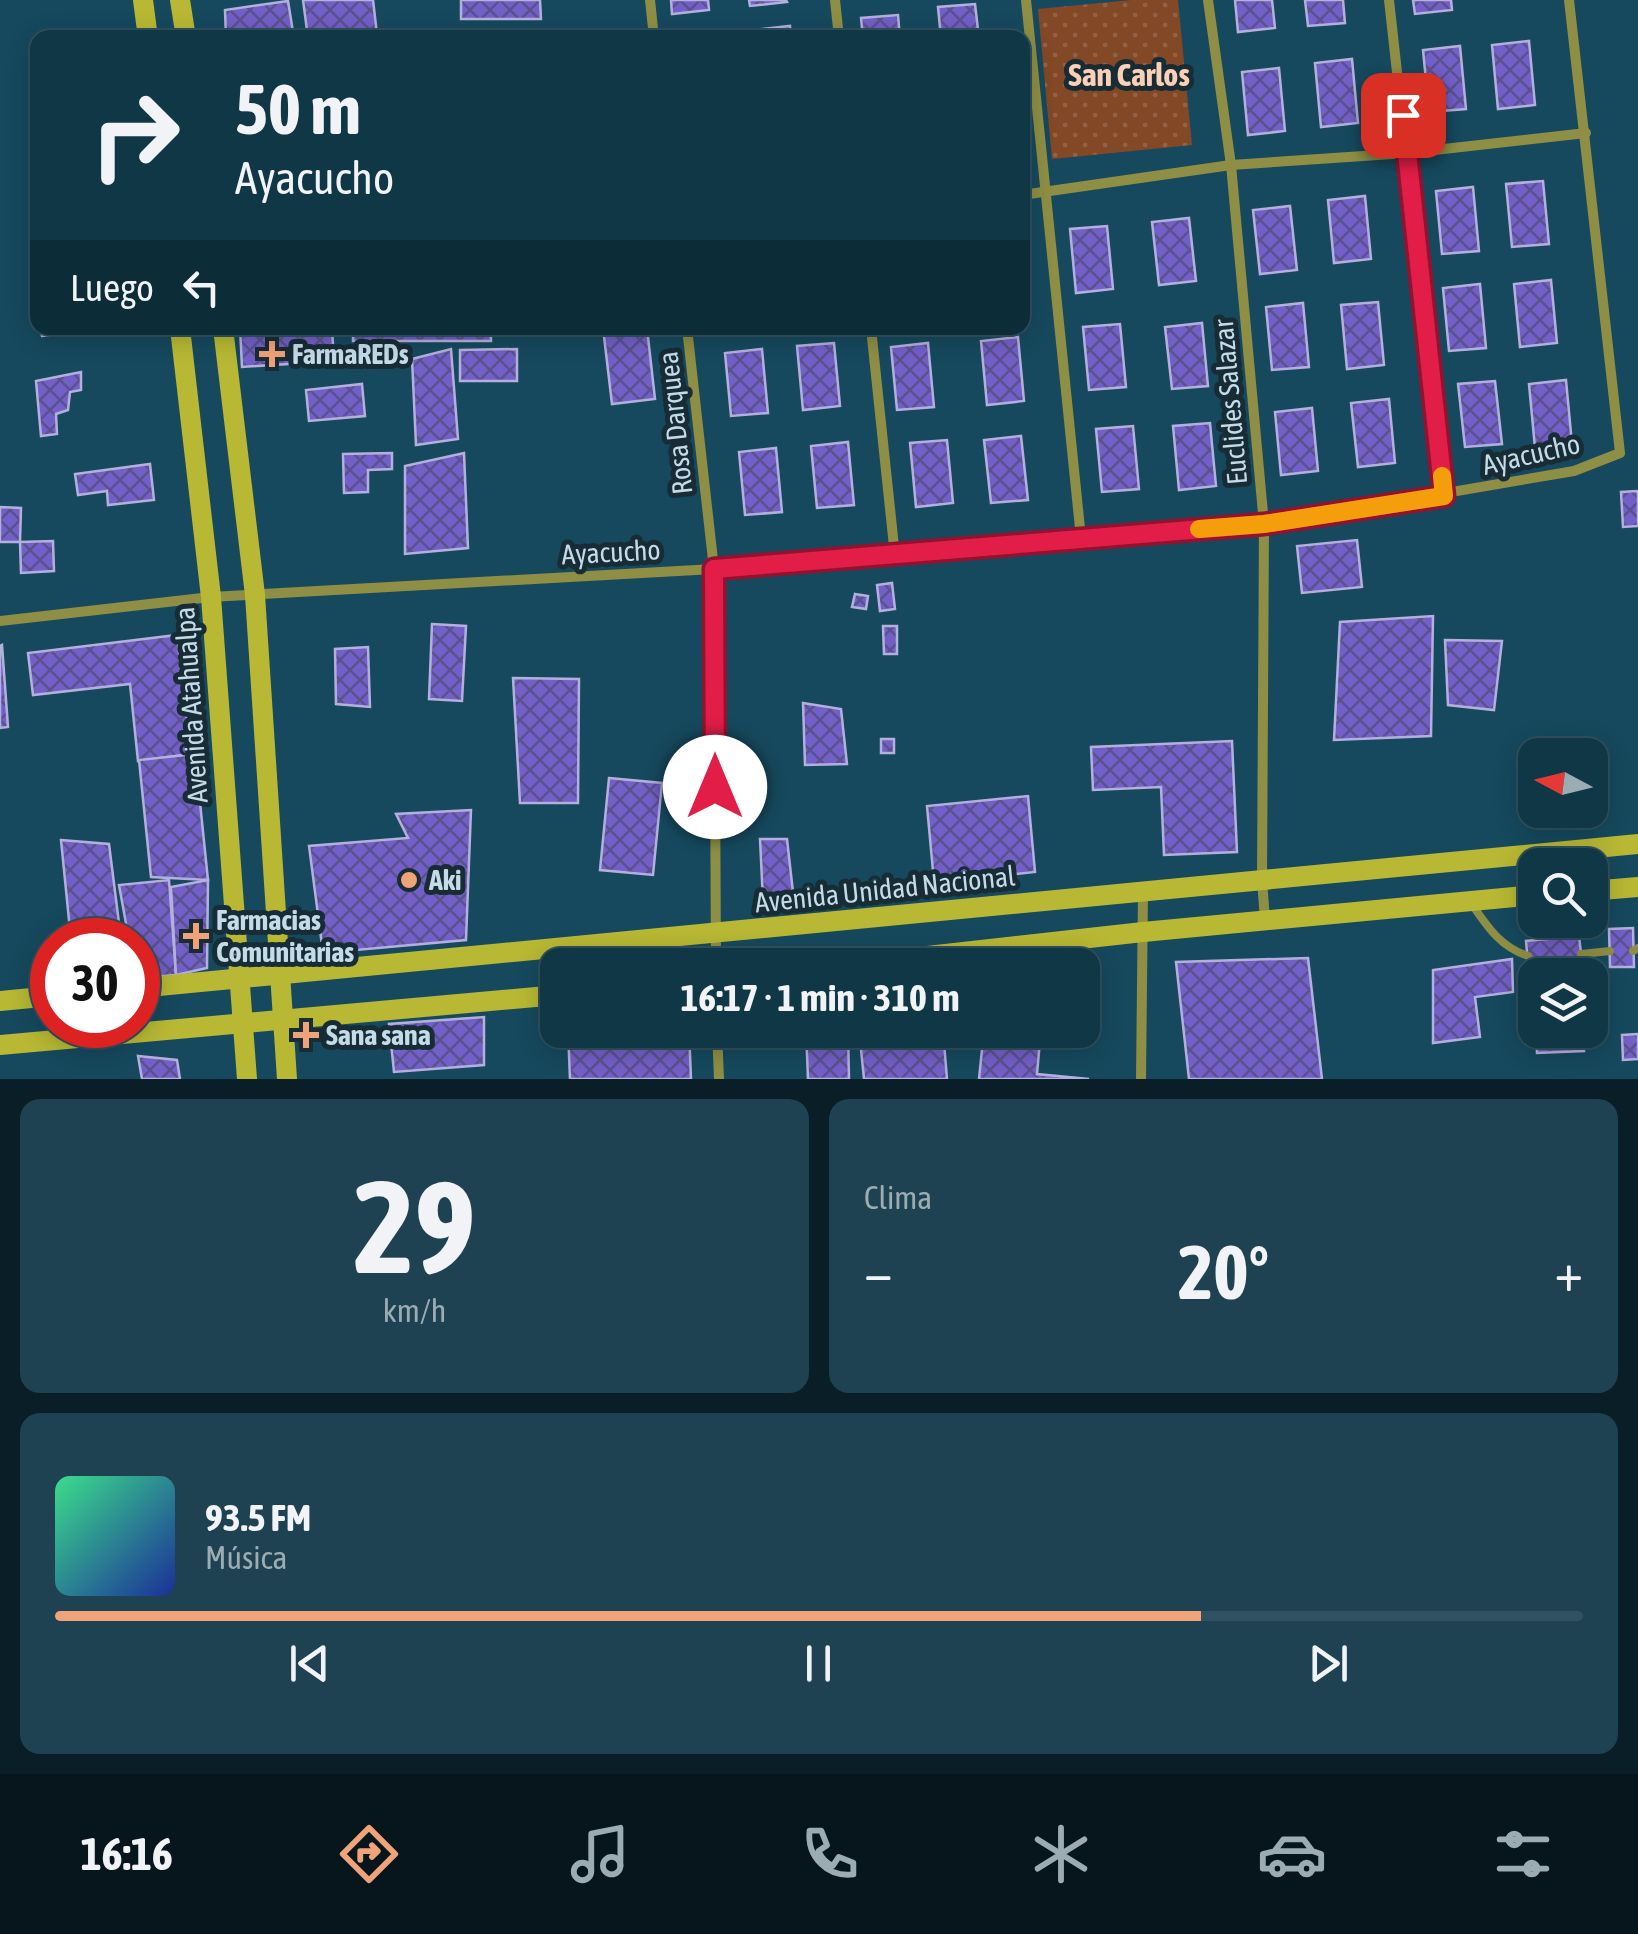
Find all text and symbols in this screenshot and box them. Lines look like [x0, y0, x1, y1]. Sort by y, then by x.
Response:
district label: San Carlos [1068, 56, 1190, 93]
text: 50 m [235, 69, 361, 149]
icon: right [70, 70, 200, 200]
pin [1361, 73, 1446, 158]
icon: arrive [1376, 88, 1431, 143]
text: Ayacucho [235, 152, 394, 204]
icon: left [174, 260, 229, 315]
text: Luego [70, 266, 154, 309]
street label: Euclides Salazar [1207, 317, 1253, 486]
place label: FarmaREDs [292, 338, 409, 370]
marker: FarmaREDs [261, 343, 283, 365]
street label: Rosa Darquea [652, 350, 698, 496]
street label: Ayacucho [1479, 427, 1583, 481]
street label: Ayacucho [561, 533, 661, 571]
street label: Avenida Atahualpa [168, 606, 214, 804]
position arrow [663, 735, 767, 839]
north arrow [1518, 738, 1608, 828]
map controls [1518, 738, 1608, 1048]
button: search [1518, 848, 1608, 938]
street label: Avenida Unidad Nacional [753, 859, 1017, 919]
place label: Aki [428, 864, 461, 896]
marker: Aki [398, 869, 420, 891]
place label: Farmacias Comunitarias [216, 904, 354, 968]
speed limit sign: 30 [30, 918, 160, 1048]
marker: Farmacias Comunitarias [185, 925, 207, 947]
button: layers [1518, 958, 1608, 1048]
text: 16:17 · 1 min · 310 m [680, 976, 960, 1019]
place label: Sana sana [326, 1019, 431, 1051]
marker: Sana sana [295, 1024, 317, 1046]
text: 29 [353, 1152, 476, 1301]
text: Clima [864, 1179, 932, 1216]
text: 20° [1178, 1229, 1269, 1315]
text: − [864, 1240, 893, 1303]
text: + [1554, 1240, 1583, 1303]
text: km/h [383, 1292, 446, 1329]
text: 93.5 FM [205, 1496, 311, 1539]
text: Música [205, 1539, 287, 1576]
icon: previous [282, 1636, 337, 1691]
icon: pause [791, 1636, 846, 1691]
icon: next [1301, 1636, 1356, 1691]
icon: directions [334, 1819, 404, 1889]
icon: music [565, 1819, 635, 1889]
icon: phone [795, 1819, 865, 1889]
icon: climate [1026, 1819, 1096, 1889]
icon: car [1257, 1819, 1327, 1889]
icon: filters [1488, 1819, 1558, 1889]
text: 16:16 [80, 1828, 173, 1880]

